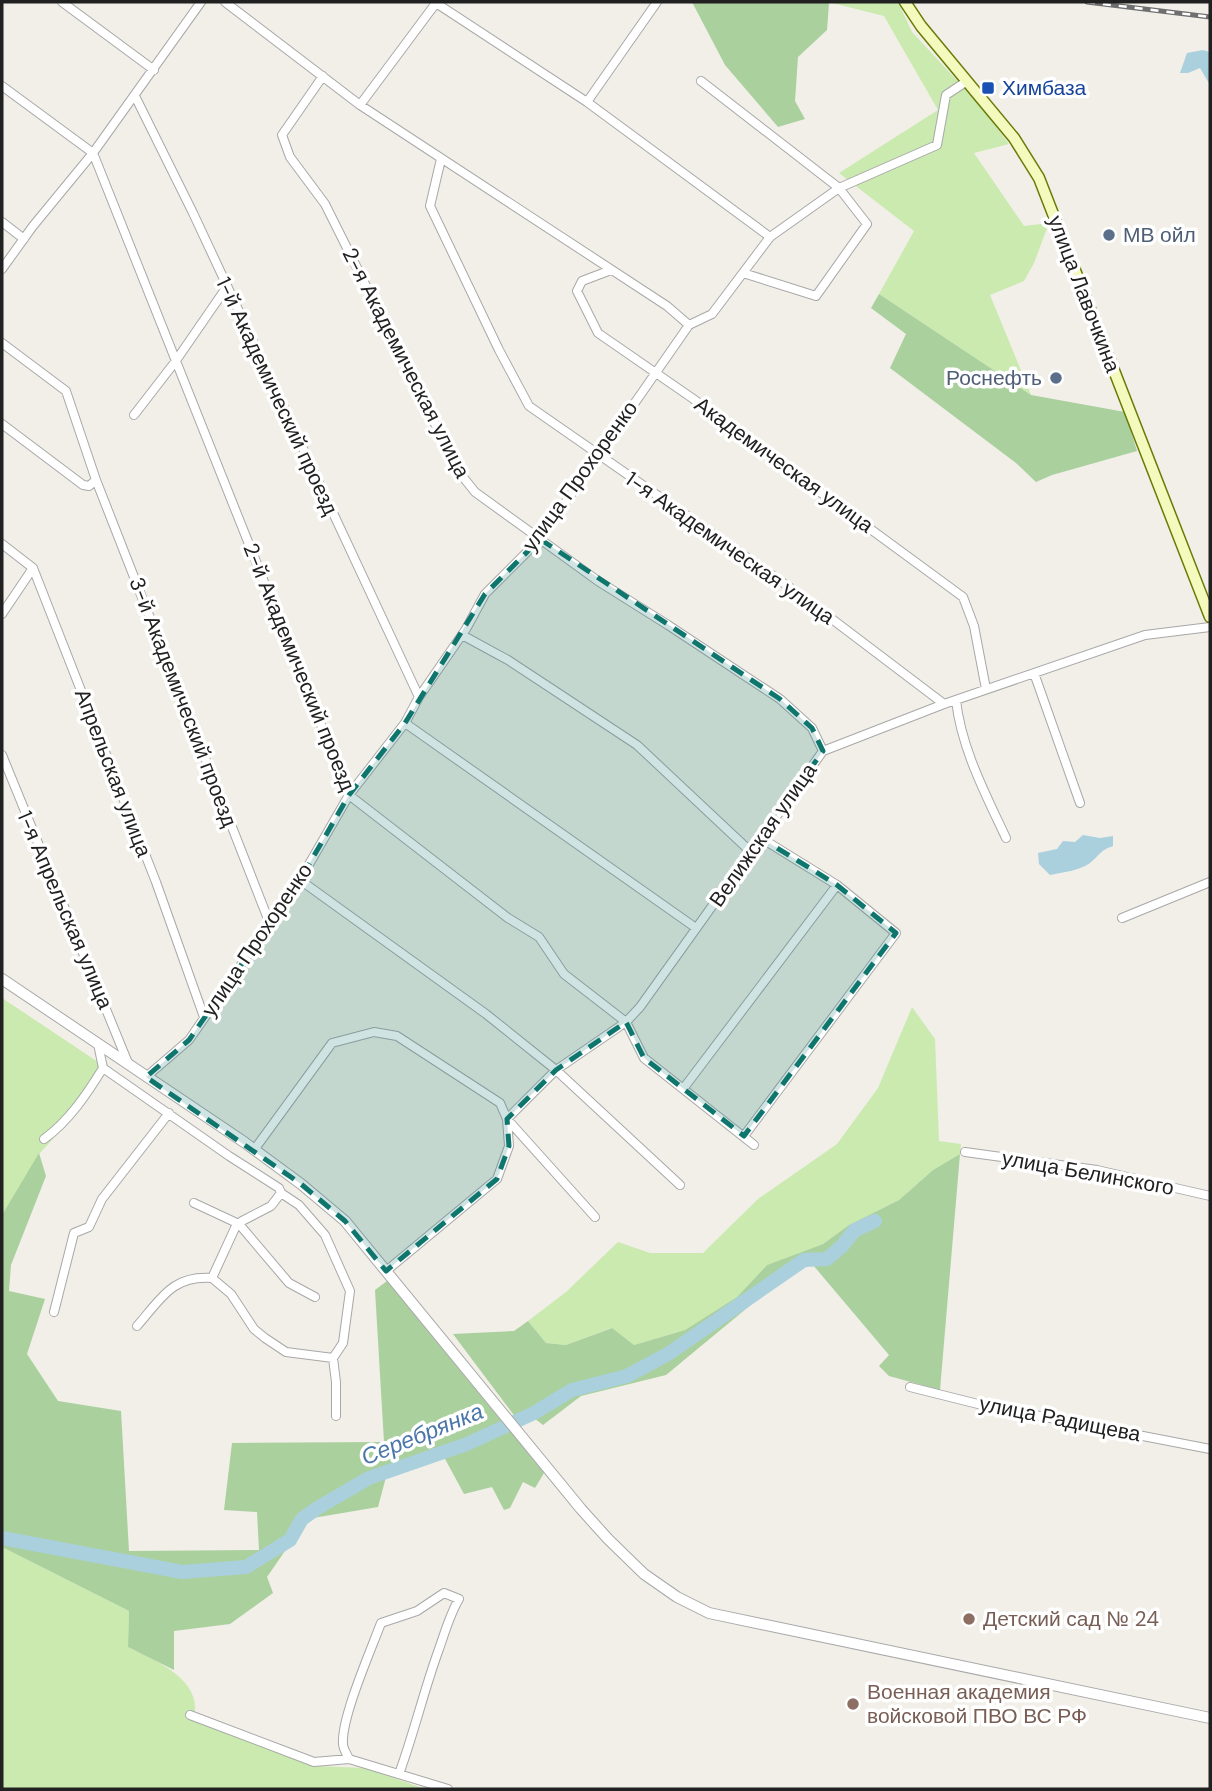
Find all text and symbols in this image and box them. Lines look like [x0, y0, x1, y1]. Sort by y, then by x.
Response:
place label: Химбаза [1002, 74, 1087, 102]
marker: Химбаза [980, 80, 996, 96]
street label: улица Лавочкина [1041, 211, 1127, 377]
place label: МВ ойл [1123, 221, 1196, 249]
marker: МВ ойл [1101, 227, 1117, 243]
street label: 2-я Академическая улица [336, 243, 476, 483]
street label: 1-й Академический проезд [210, 273, 344, 519]
place label: Роснефть [946, 364, 1042, 392]
marker: Роснефть [1048, 370, 1064, 386]
street label: Академическая улица [689, 391, 879, 540]
street label: улица Прохоренко [516, 395, 644, 557]
street label: 1-я Академическая улица [620, 465, 840, 631]
street label: 2-й Академический проезд [236, 539, 362, 795]
street label: 3-й Академический проезд [122, 573, 244, 831]
street label: Апрельская улица [68, 685, 158, 861]
street label: Велижская улица [703, 757, 823, 912]
street label: 1-я Апрельская улица [11, 807, 120, 1014]
street label: улица Прохоренко [195, 858, 319, 1022]
street label: улица Белинского [1000, 1144, 1176, 1202]
street label: улица Радищева [977, 1390, 1143, 1448]
water label: Серебрянка [357, 1396, 487, 1472]
place label: Детский сад № 24 [983, 1605, 1159, 1633]
marker: Детский сад № 24 [961, 1611, 977, 1627]
place label: Военная академия войсковой ПВО ВС РФ [867, 1678, 1087, 1730]
marker: Военная академия войсковой ПВО ВС РФ [845, 1696, 861, 1712]

